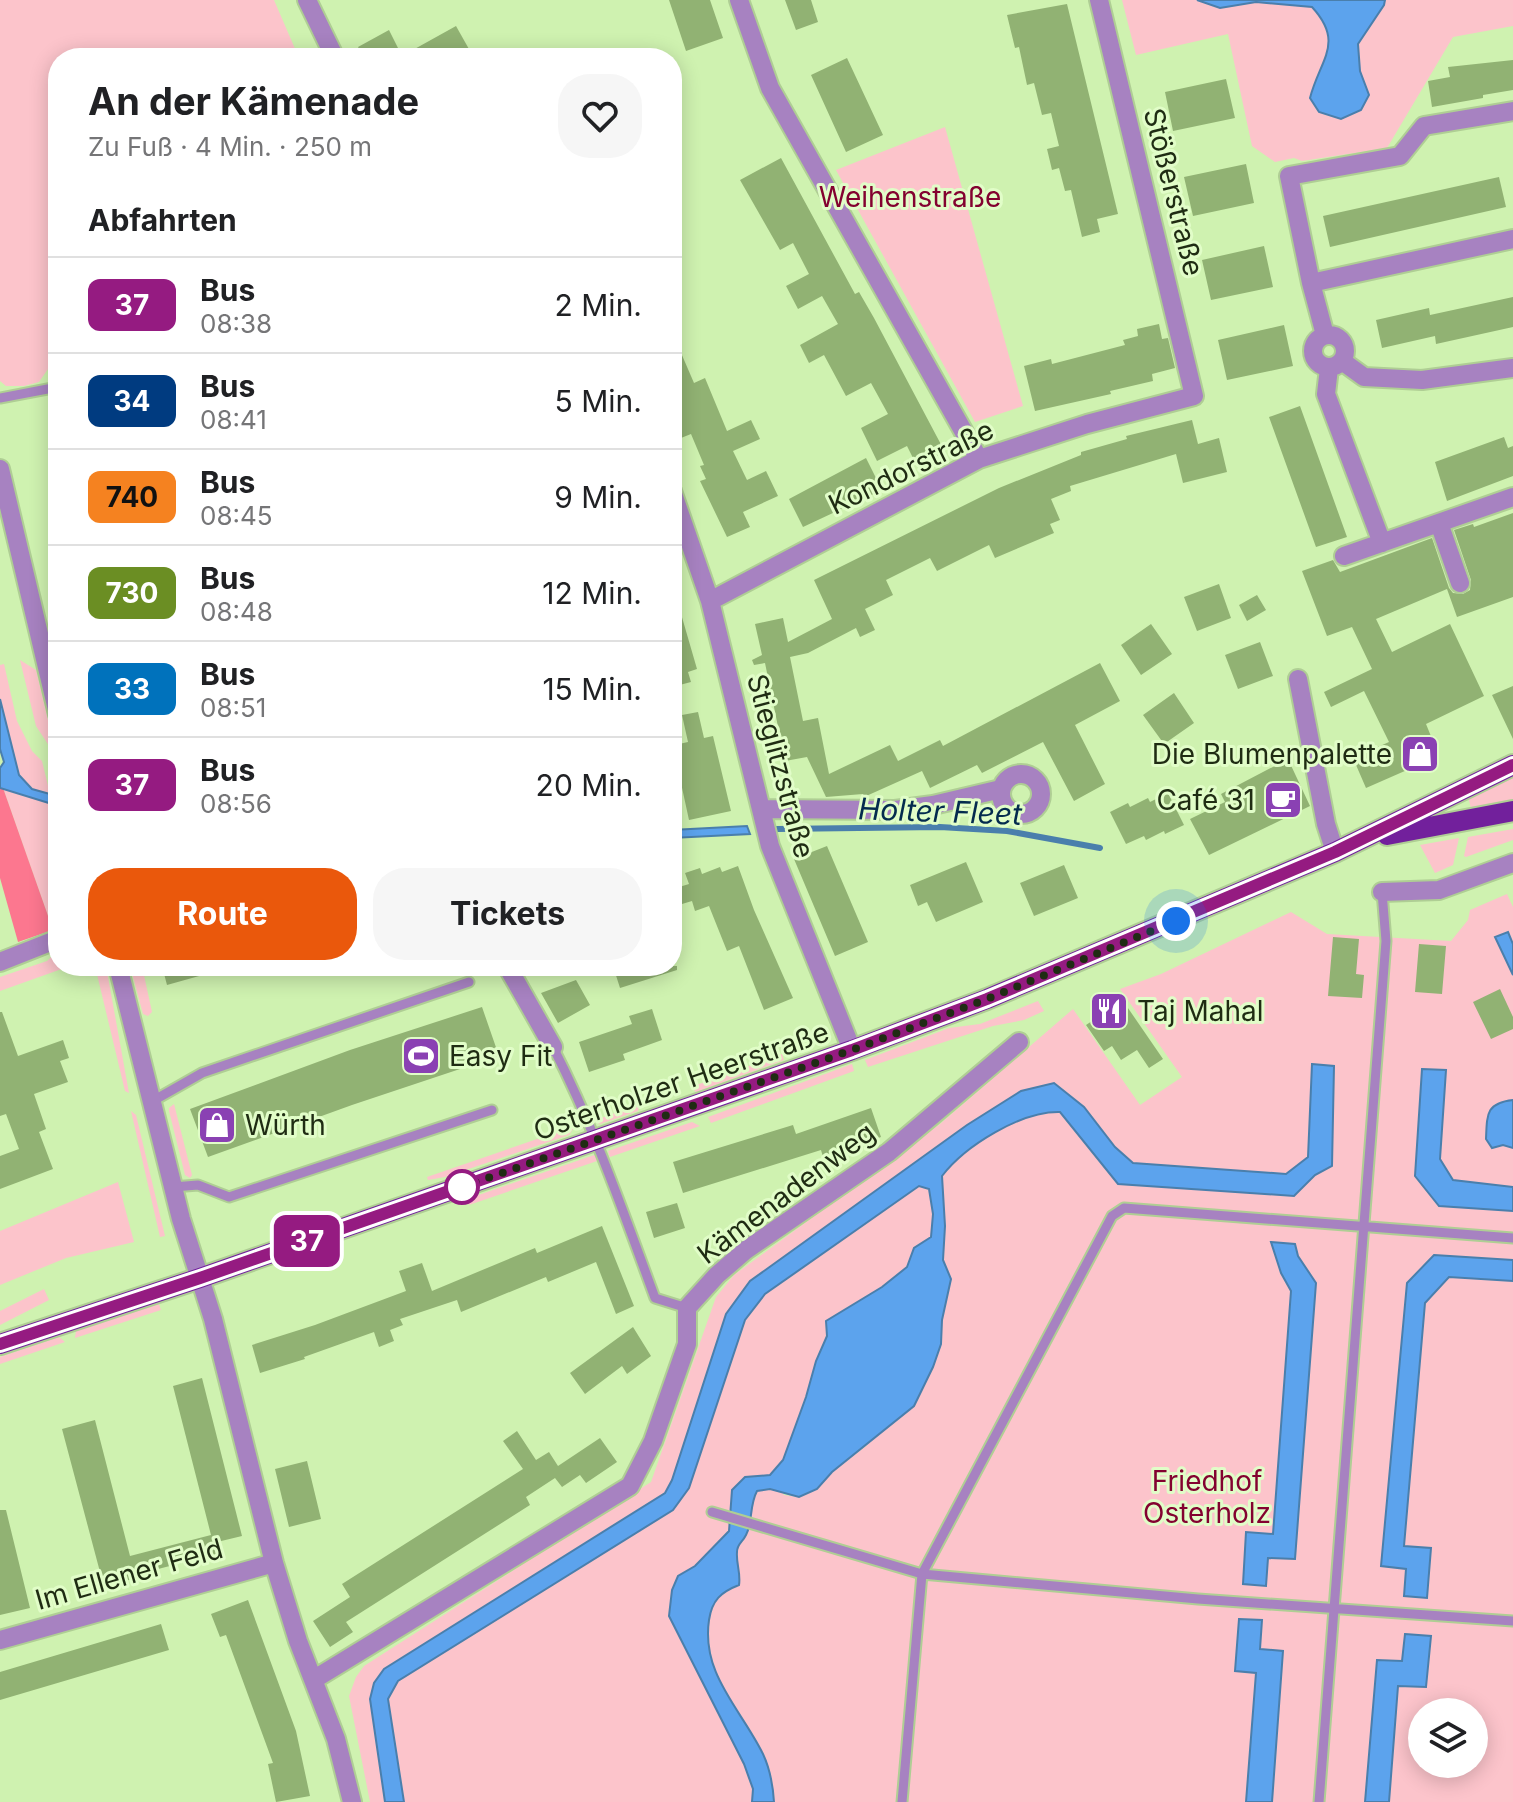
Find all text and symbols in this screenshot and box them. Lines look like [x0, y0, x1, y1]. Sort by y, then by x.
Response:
button: heart [558, 74, 642, 158]
text: An der Kämenade [88, 78, 419, 124]
street label: Stößerstraße [1137, 105, 1211, 279]
text: Zu Fuß · 4 Min. · 250 m [88, 131, 372, 162]
park label: Weihenstraße [819, 180, 1001, 214]
text: Abfahrten [88, 202, 237, 238]
text: Bus [200, 272, 255, 308]
text: 2 Min. [555, 287, 642, 323]
text: 37 [115, 288, 149, 322]
text: 08:38 [200, 308, 272, 339]
text: Bus [200, 368, 255, 404]
text: 5 Min. [555, 383, 642, 419]
text: 34 [113, 384, 151, 418]
text: 08:41 [200, 404, 267, 435]
street label: Kondorstraße [823, 412, 999, 522]
text: Bus [200, 464, 255, 500]
text: 9 Min. [554, 479, 642, 515]
text: 740 [106, 480, 158, 514]
text: 08:45 [200, 500, 273, 531]
text: Bus [200, 560, 255, 596]
text: 12 Min. [542, 575, 642, 611]
text: 730 [106, 576, 158, 610]
text: 08:48 [200, 596, 273, 627]
text: Bus [200, 656, 255, 692]
street label: Stieglitzstraße [740, 670, 822, 862]
text: 15 Min. [542, 671, 642, 707]
text: 33 [114, 672, 150, 706]
text: 08:51 [200, 692, 266, 723]
shop icon: Die Blumenpalette [1399, 733, 1441, 775]
place label: Die Blumenpalette [1152, 737, 1392, 771]
text: Bus [200, 752, 255, 788]
text: 20 Min. [536, 767, 642, 803]
text: 37 [115, 768, 149, 802]
cafe icon: Café 31 [1262, 779, 1304, 821]
place label: Café 31 [1156, 783, 1255, 817]
text: 08:56 [200, 788, 272, 819]
water label: Holter Fleet [857, 790, 1024, 832]
button: Route [88, 868, 357, 960]
button: Tickets [373, 868, 642, 960]
your location [1156, 901, 1196, 941]
restaurant icon: Taj Mahal [1088, 990, 1130, 1032]
place label: Taj Mahal [1137, 994, 1263, 1028]
street label: Osterholzer Heerstraße [529, 1014, 833, 1148]
sports icon: Easy Fit [400, 1035, 442, 1077]
place label: Easy Fit [449, 1039, 552, 1073]
shop icon: Würth [196, 1104, 238, 1146]
place label: Würth [245, 1108, 326, 1142]
street label: Kämenadenweg [690, 1115, 882, 1271]
unlabelled marker [445, 1170, 479, 1204]
line badge: 37 [271, 1215, 343, 1267]
text: 37 [290, 1224, 324, 1258]
park label: Friedhof Osterholz [1143, 1464, 1271, 1530]
street label: Im Ellener Feld [31, 1531, 227, 1617]
map controls [1408, 1698, 1488, 1778]
button: layers [1408, 1698, 1488, 1778]

